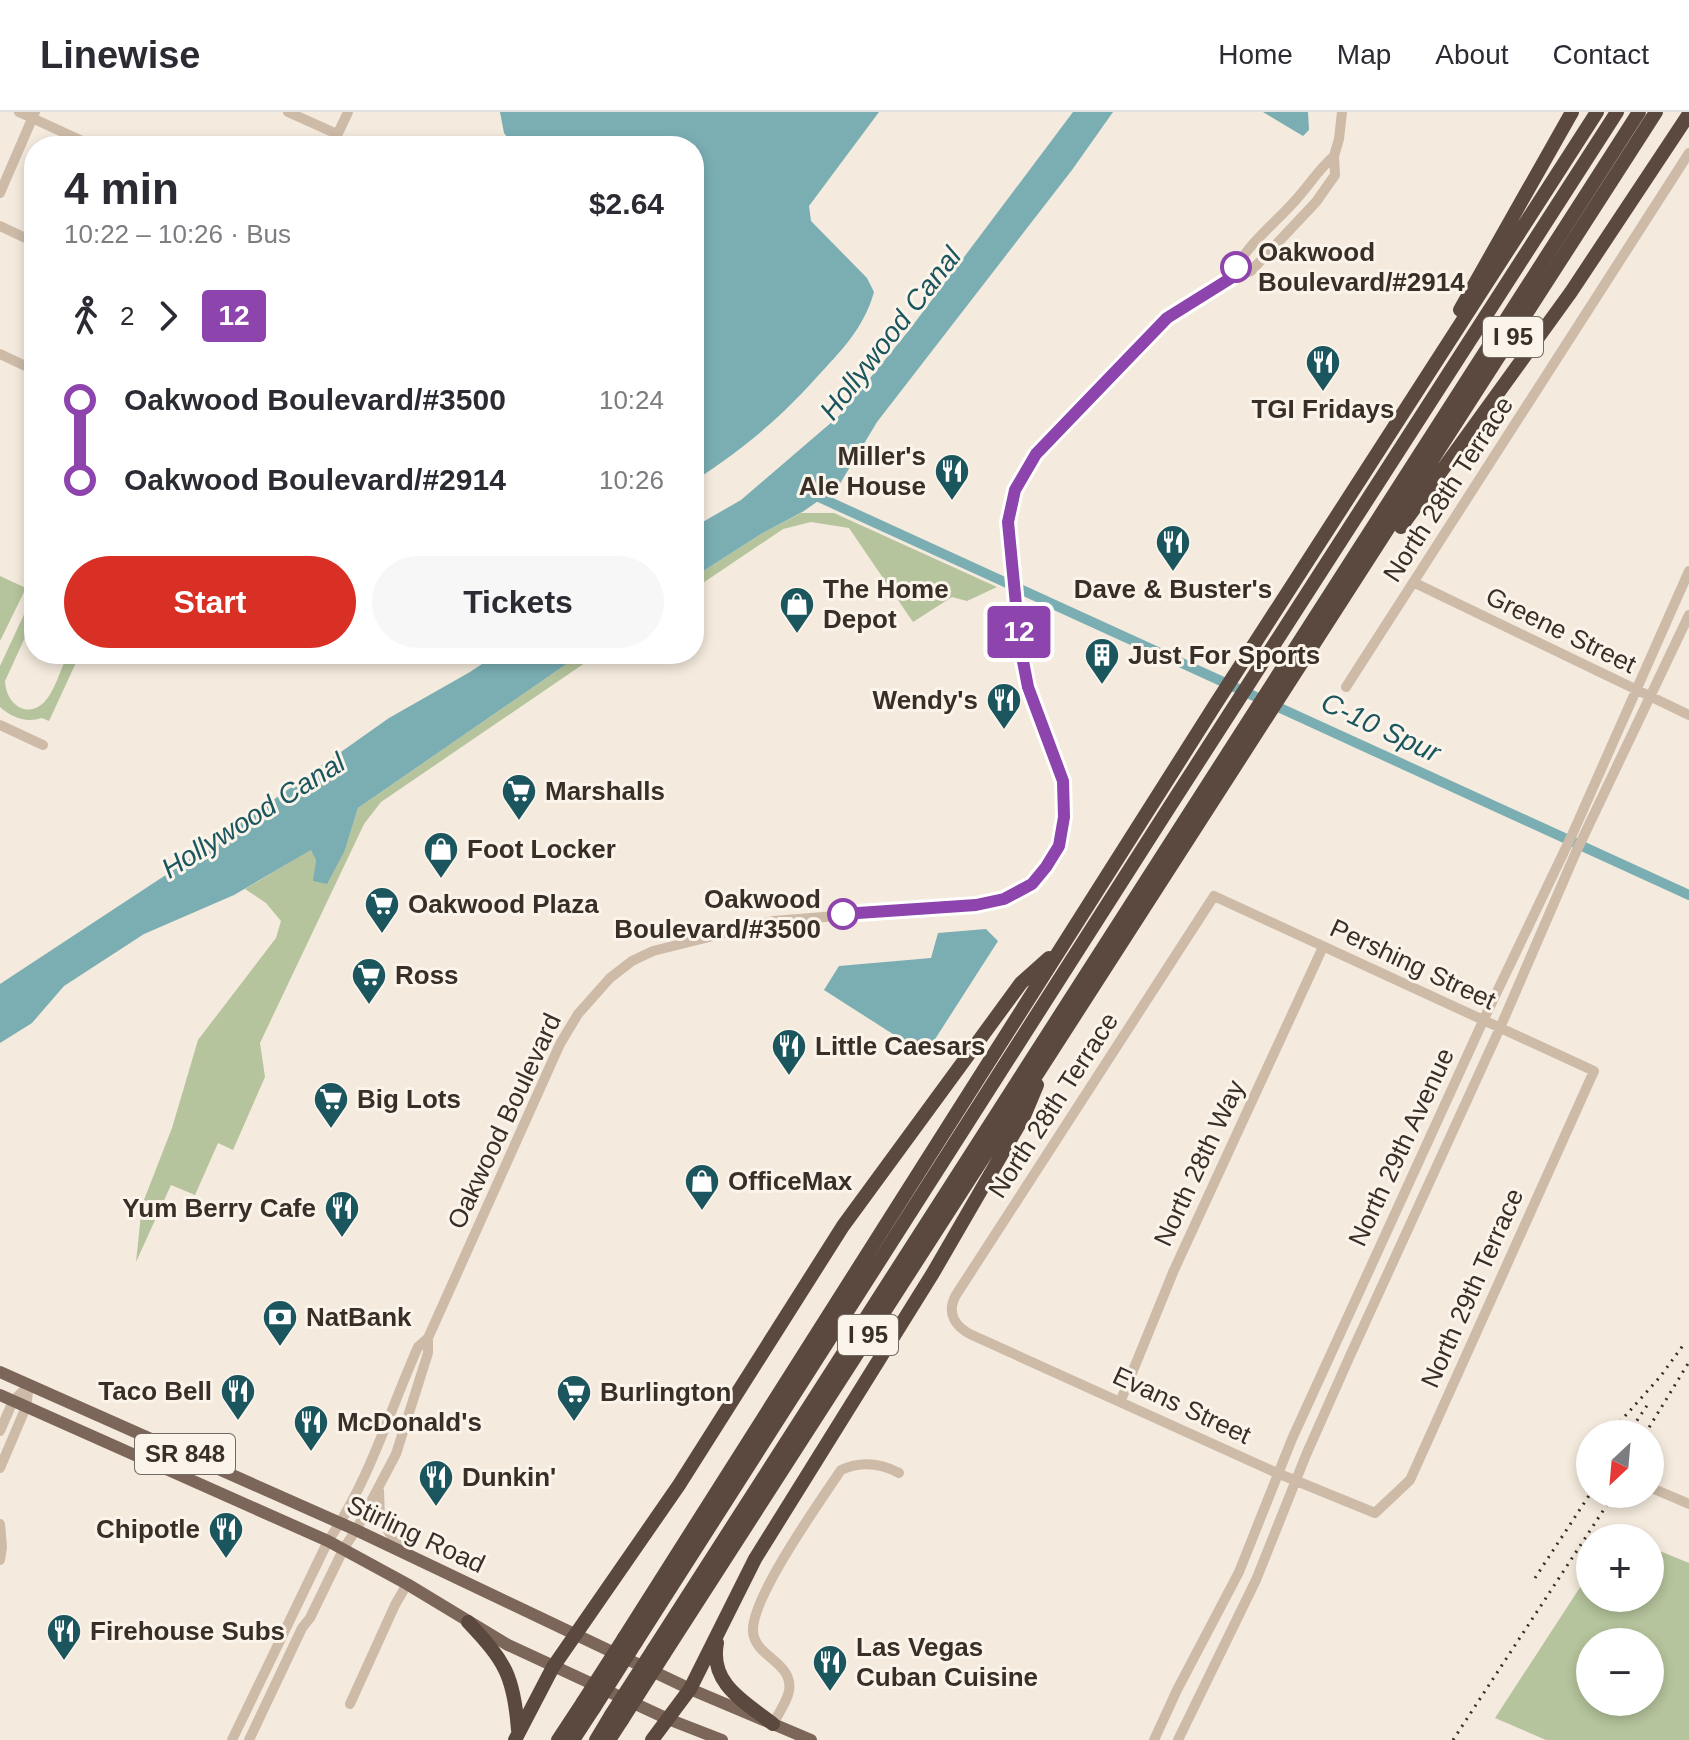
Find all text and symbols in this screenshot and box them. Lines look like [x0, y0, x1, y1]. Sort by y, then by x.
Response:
text: Linewise [40, 34, 201, 76]
text: Home [1218, 39, 1293, 70]
text: Map [1337, 39, 1391, 70]
text: About [1435, 39, 1509, 70]
text: Contact [1553, 39, 1649, 70]
text: 4 min [64, 164, 179, 213]
text: $2.64 [589, 187, 664, 220]
text: 10:22 – 10:26 · Bus [64, 219, 291, 249]
place label: Oakwood Boulevard/#2914 [1258, 237, 1465, 297]
water label: Hollywood Canal [814, 240, 968, 426]
marker: Oakwood Boulevard/#2914 [1221, 252, 1251, 282]
icon: walk [64, 294, 108, 338]
icon: forward [146, 294, 190, 338]
text: 12 [218, 300, 250, 331]
text: 2 [120, 301, 134, 331]
road number: I 95 [1483, 317, 1543, 357]
restaurant icon: TGI Fridays [1304, 343, 1342, 393]
text: Oakwood Boulevard/#3500 [124, 383, 506, 416]
text: 10:24 [599, 385, 664, 415]
street label: North 28th Terrace [1377, 391, 1519, 587]
place label: TGI Fridays [1251, 394, 1395, 424]
place label: Miller's Ale House [799, 441, 926, 501]
restaurant icon: Miller's Ale House [933, 452, 971, 502]
text: Oakwood Boulevard/#2914 [124, 463, 506, 496]
text: 10:26 [599, 465, 664, 495]
restaurant icon: Dave & Buster's [1154, 523, 1192, 573]
button: Start [64, 556, 356, 648]
button: Tickets [372, 556, 664, 648]
place label: The Home Depot [823, 574, 949, 634]
place label: Dave & Buster's [1074, 574, 1272, 604]
street label: Greene Street [1481, 581, 1642, 680]
shop icon: The Home Depot [778, 585, 816, 635]
line badge: 12 [983, 606, 1055, 658]
text: 12 [1003, 616, 1035, 647]
building icon: Just For Sports [1083, 636, 1121, 686]
place label: Just For Sports [1128, 640, 1320, 670]
restaurant icon: Wendy's [985, 681, 1023, 731]
place label: Wendy's [873, 685, 978, 715]
water label: C-10 Spur [1316, 686, 1447, 769]
water label: Hollywood Canal [156, 746, 351, 884]
supermarket icon: Marshalls [500, 772, 538, 822]
place label: Marshalls [545, 776, 665, 806]
shop icon: Foot Locker [422, 830, 460, 880]
place label: Foot Locker [467, 834, 616, 864]
place label: Oakwood Boulevard/#3500 [614, 884, 821, 944]
supermarket icon: Oakwood Plaza [363, 885, 401, 935]
place label: Oakwood Plaza [408, 889, 599, 919]
marker: Oakwood Boulevard/#3500 [828, 899, 858, 929]
street label: Pershing Street [1325, 913, 1501, 1016]
supermarket icon: Ross [350, 956, 388, 1006]
place label: Ross [395, 960, 459, 990]
street label: North 28th Terrace [982, 1007, 1124, 1203]
street label: Oakwood Boulevard [441, 1009, 567, 1233]
restaurant icon: Little Caesars [770, 1027, 808, 1077]
place label: Little Caesars [815, 1031, 986, 1061]
street label: North 29th Avenue [1342, 1043, 1460, 1251]
street label: North 28th Way [1147, 1075, 1251, 1251]
supermarket icon: Big Lots [312, 1080, 350, 1130]
place label: Big Lots [357, 1084, 461, 1114]
shop icon: OfficeMax [683, 1162, 721, 1212]
place label: OfficeMax [728, 1166, 853, 1196]
street label: North 29th Terrace [1415, 1184, 1529, 1392]
restaurant icon: Yum Berry Cafe [323, 1189, 361, 1239]
place label: Yum Berry Cafe [122, 1193, 316, 1223]
bank icon: NatBank [261, 1298, 299, 1348]
place label: NatBank [306, 1302, 412, 1332]
road number: I 95 [838, 1315, 898, 1355]
street label: Evans Street [1108, 1360, 1256, 1450]
restaurant icon: Taco Bell [219, 1372, 257, 1422]
supermarket icon: Burlington [555, 1373, 593, 1423]
place label: Taco Bell [98, 1376, 212, 1406]
place label: Burlington [600, 1377, 731, 1407]
restaurant icon: McDonald's [292, 1403, 330, 1453]
place label: McDonald's [337, 1407, 482, 1437]
north arrow [1576, 1420, 1664, 1508]
map controls [1576, 1420, 1664, 1716]
road number: SR 848 [135, 1434, 235, 1474]
restaurant icon: Dunkin' [417, 1458, 455, 1508]
place label: Dunkin' [462, 1462, 556, 1492]
street label: Stirling Road [342, 1489, 490, 1579]
restaurant icon: Chipotle [207, 1510, 245, 1560]
place label: Chipotle [96, 1514, 200, 1544]
button: + [1576, 1524, 1664, 1612]
restaurant icon: Firehouse Subs [45, 1612, 83, 1662]
place label: Firehouse Subs [90, 1616, 285, 1646]
button: − [1576, 1628, 1664, 1716]
place label: Las Vegas Cuban Cuisine [856, 1632, 1038, 1692]
restaurant icon: Las Vegas Cuban Cuisine [811, 1643, 849, 1693]

